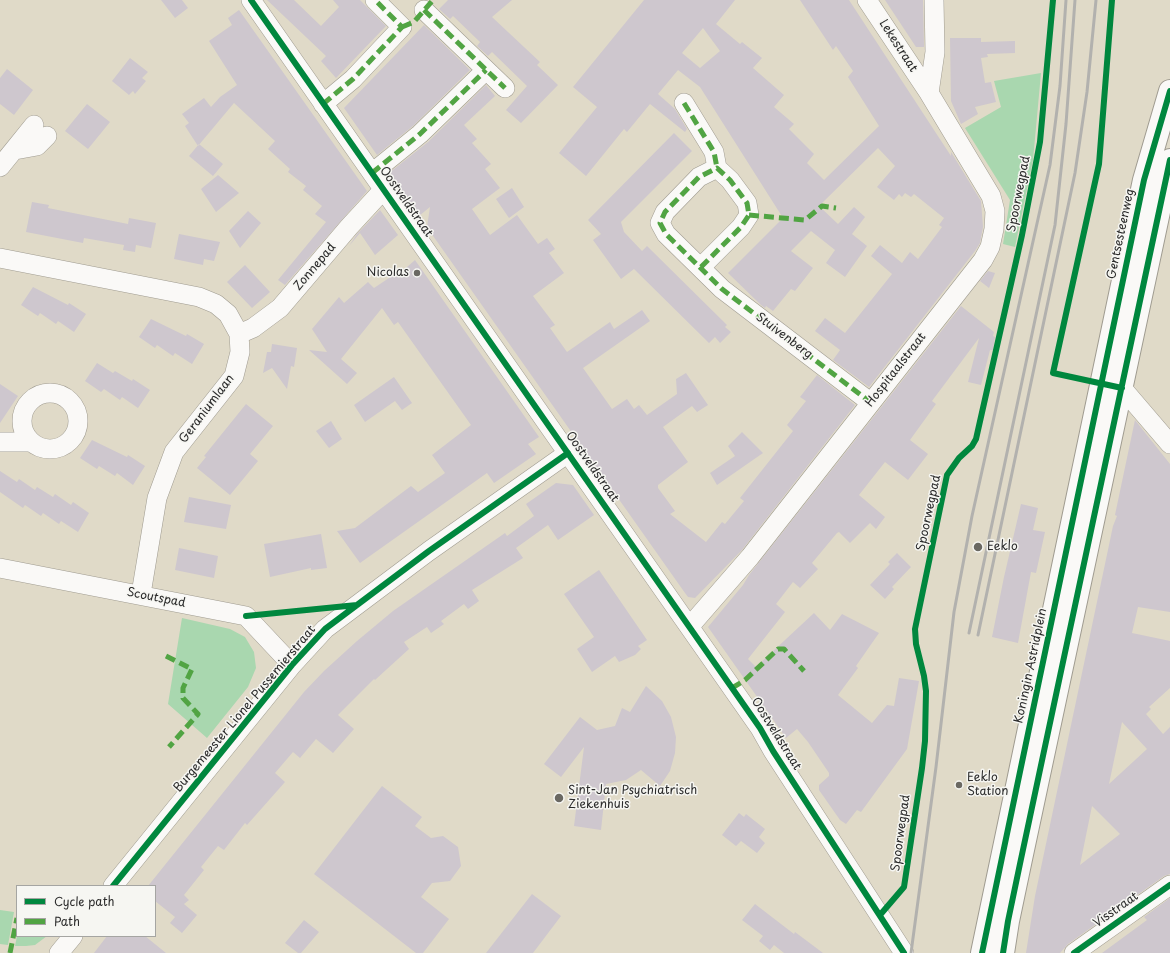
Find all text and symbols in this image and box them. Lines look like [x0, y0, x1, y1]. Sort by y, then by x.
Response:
street label: Lekestraat [876, 17, 920, 75]
street label: Spoorwegpad [1005, 155, 1033, 233]
street label: Oostveldstraat [376, 164, 436, 240]
street label: Gentsesteenweg [1104, 188, 1138, 280]
street label: Zonnepad [291, 240, 339, 294]
place label: Nicolas [366, 266, 409, 280]
marker: Nicolas [412, 268, 422, 278]
street label: Stuivenberg [753, 310, 815, 362]
street label: Hospitaalstraat [863, 330, 929, 410]
street label: Geraniumlaan [176, 372, 238, 446]
street label: Oostveldstraat [562, 429, 622, 505]
street label: Spoorwegpad [914, 474, 944, 552]
place label: Eeklo [987, 540, 1018, 554]
marker: Eeklo [972, 541, 984, 553]
street label: Scoutspad [125, 585, 187, 611]
street label: Koningin Astridplein [1012, 607, 1050, 725]
street label: Burgemeester Lionel Pussemierstraat [171, 623, 319, 795]
street label: Oostveldstraat [748, 695, 804, 773]
place label: Eeklo Station [967, 771, 1008, 799]
marker: Eeklo Station [954, 780, 964, 790]
place label: Sint-Jan Psychiatrisch Ziekenhuis [568, 784, 697, 812]
marker: Sint-Jan Psychiatrisch Ziekenhuis [553, 792, 565, 804]
street label: Spoorwegpad [888, 794, 914, 872]
legend [16, 885, 156, 937]
street label: Visstraat [1091, 889, 1141, 931]
text: Cycle path [54, 892, 115, 910]
text: Path [54, 912, 80, 930]

